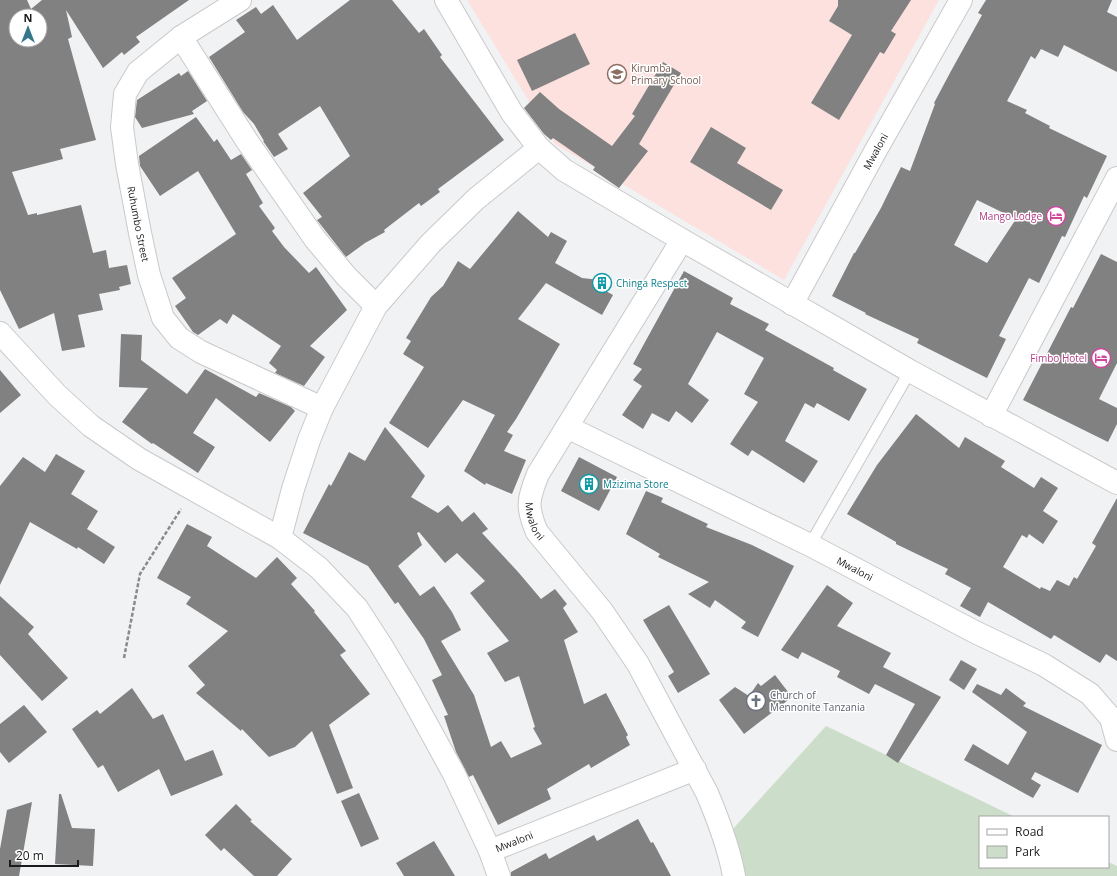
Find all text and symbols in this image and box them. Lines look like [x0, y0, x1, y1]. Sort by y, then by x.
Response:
north arrow [8, 8, 48, 48]
text: N [24, 10, 32, 25]
place label: Kirumba Primary School [631, 61, 701, 87]
school or university icon: Kirumba Primary School [606, 63, 628, 85]
street label: Mwaloni [860, 131, 891, 172]
street label: Ruhumbo Street [124, 185, 153, 263]
hotel icon: Mango Lodge [1045, 205, 1067, 227]
place label: Mango Lodge [979, 209, 1042, 223]
building icon: Chinga Respect [591, 272, 613, 294]
place label: Chinga Respect [616, 276, 688, 290]
hotel icon: Fimbo Hotel [1090, 347, 1112, 369]
place label: Fimbo Hotel [1030, 351, 1087, 365]
building icon: Mzizima Store [578, 473, 600, 495]
place label: Mzizima Store [603, 477, 669, 491]
street label: Mwaloni [522, 502, 548, 543]
street label: Mwaloni [834, 553, 876, 584]
place label: Church of Mennonite Tanzania [770, 688, 865, 714]
church icon: Church of Mennonite Tanzania [745, 690, 767, 712]
legend [979, 816, 1109, 868]
text: Road [1015, 823, 1044, 840]
street label: Mwaloni [493, 828, 535, 855]
scale bar [10, 842, 78, 868]
text: Park [1015, 843, 1041, 860]
text: 20 m [16, 847, 44, 864]

